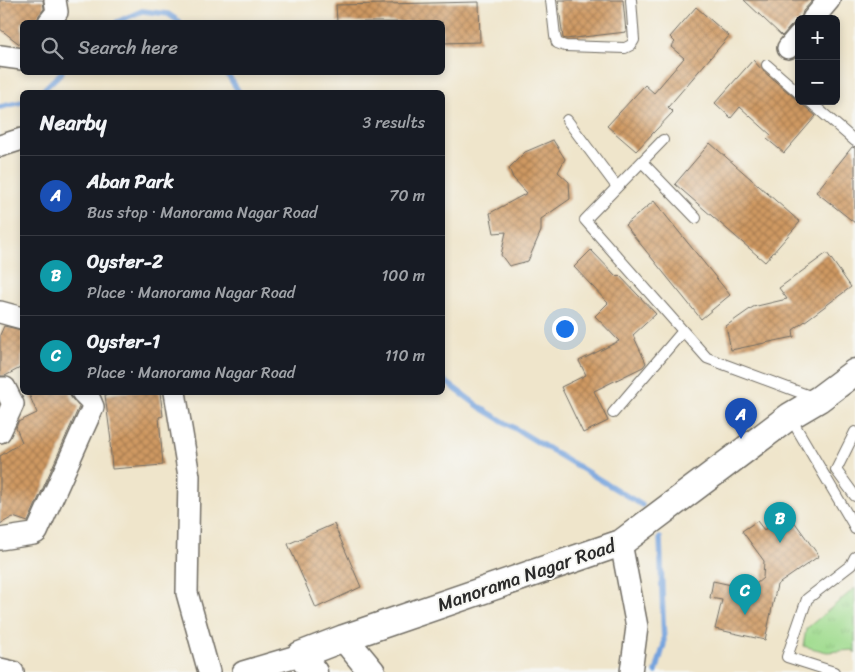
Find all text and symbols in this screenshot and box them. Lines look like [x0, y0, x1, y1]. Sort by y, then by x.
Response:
map controls [795, 15, 840, 105]
button: + [795, 15, 840, 60]
search box [20, 20, 445, 75]
text: Search here [78, 31, 178, 64]
icon: search [38, 34, 66, 62]
button: − [795, 60, 840, 105]
text: Nearby [40, 104, 106, 142]
text: 3 results [362, 108, 425, 137]
text: Aban Park [87, 165, 174, 198]
text: A [51, 181, 61, 210]
text: 70 m [389, 181, 425, 210]
text: Bus stop · Manorama Nagar Road [87, 198, 317, 227]
text: Oyster-2 [87, 245, 163, 278]
text: B [51, 261, 61, 290]
text: 100 m [381, 261, 425, 290]
text: Place · Manorama Nagar Road [87, 278, 295, 307]
your location [552, 316, 578, 342]
text: Oyster-1 [87, 325, 160, 358]
text: C [51, 341, 61, 370]
text: 110 m [385, 341, 425, 370]
text: Place · Manorama Nagar Road [87, 358, 295, 387]
pin: A [725, 398, 757, 439]
pin: B [764, 502, 796, 543]
street label: Manorama Nagar Road [432, 528, 621, 621]
pin: C [729, 574, 761, 615]

